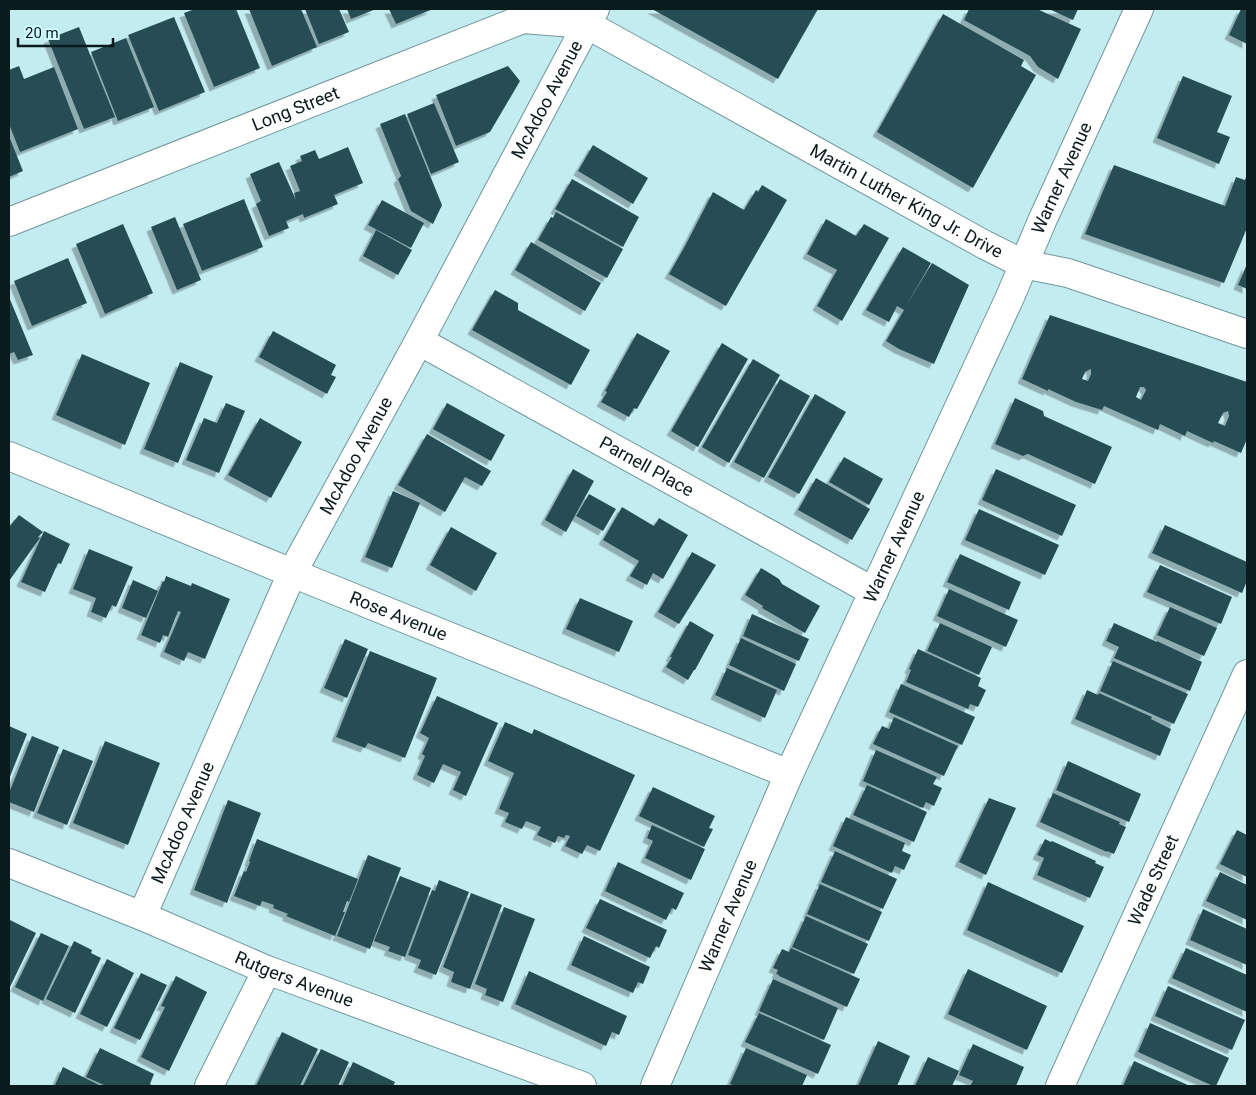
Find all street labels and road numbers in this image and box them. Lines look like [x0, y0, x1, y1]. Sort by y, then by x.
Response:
street label: McAdoo Avenue [507, 37, 586, 162]
street label: Long Street [249, 82, 342, 135]
street label: Warner Avenue [1027, 119, 1096, 237]
street label: Martin Luther King Jr. Drive [807, 139, 1006, 262]
street label: McAdoo Avenue [315, 393, 396, 518]
street label: Parnell Place [596, 432, 698, 501]
street label: Warner Avenue [859, 487, 929, 606]
street label: Rose Avenue [347, 586, 451, 645]
street label: McAdoo Avenue [147, 758, 218, 887]
street label: Wade Street [1123, 831, 1183, 929]
street label: Warner Avenue [694, 856, 761, 975]
street label: Rutgers Avenue [232, 946, 357, 1011]

